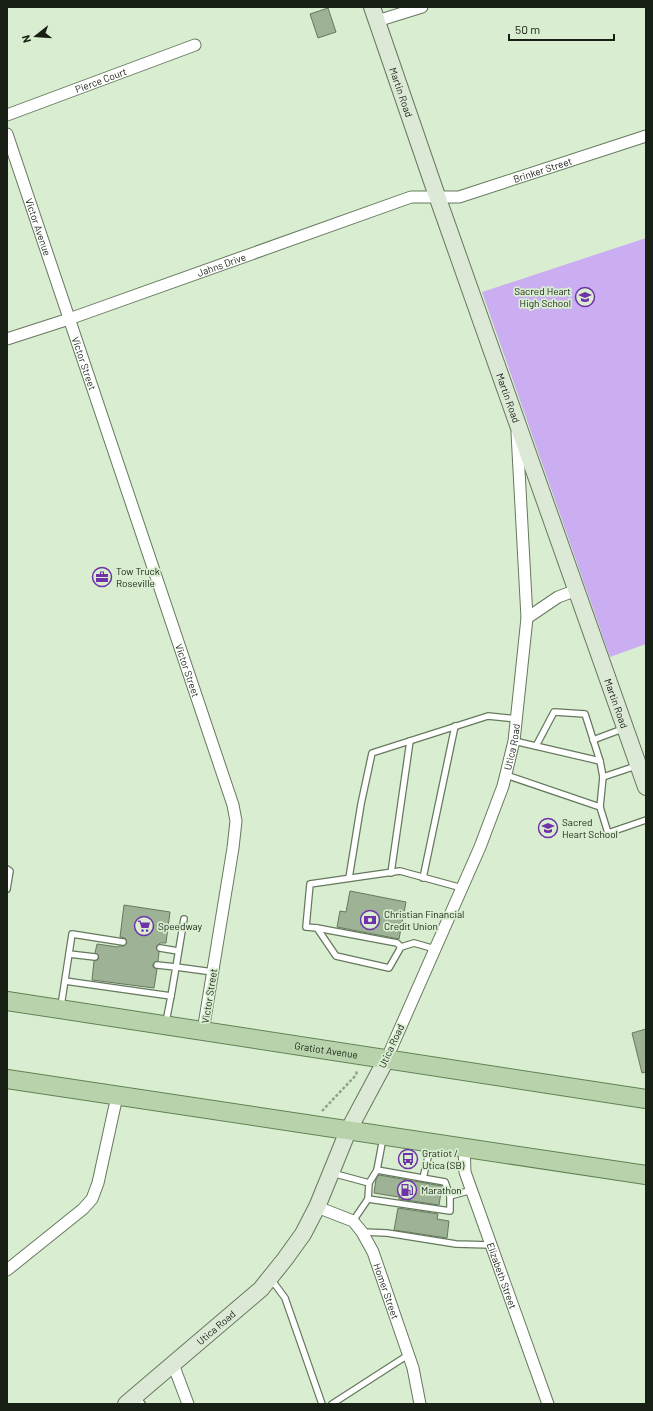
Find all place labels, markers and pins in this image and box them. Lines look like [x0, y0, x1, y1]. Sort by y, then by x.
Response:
place label: Sacred Heart High School [514, 285, 571, 309]
school or university icon: Sacred Heart High School [574, 286, 596, 308]
place label: Tow Truck Roseville [116, 565, 160, 589]
office icon: Tow Truck Roseville [91, 566, 113, 588]
place label: Sacred Heart School [562, 816, 618, 840]
school or university icon: Sacred Heart School [537, 817, 559, 839]
place label: Christian Financial Credit Union [384, 908, 464, 932]
bank icon: Christian Financial Credit Union [359, 909, 381, 931]
supermarket icon: Speedway [133, 915, 155, 937]
place label: Speedway [158, 920, 203, 932]
place label: Gratiot / Utica (SB) [422, 1147, 465, 1171]
bus stop icon: Gratiot / Utica (SB) [397, 1148, 419, 1170]
fuel station icon: Marathon [396, 1179, 418, 1201]
place label: Marathon [421, 1184, 462, 1196]

